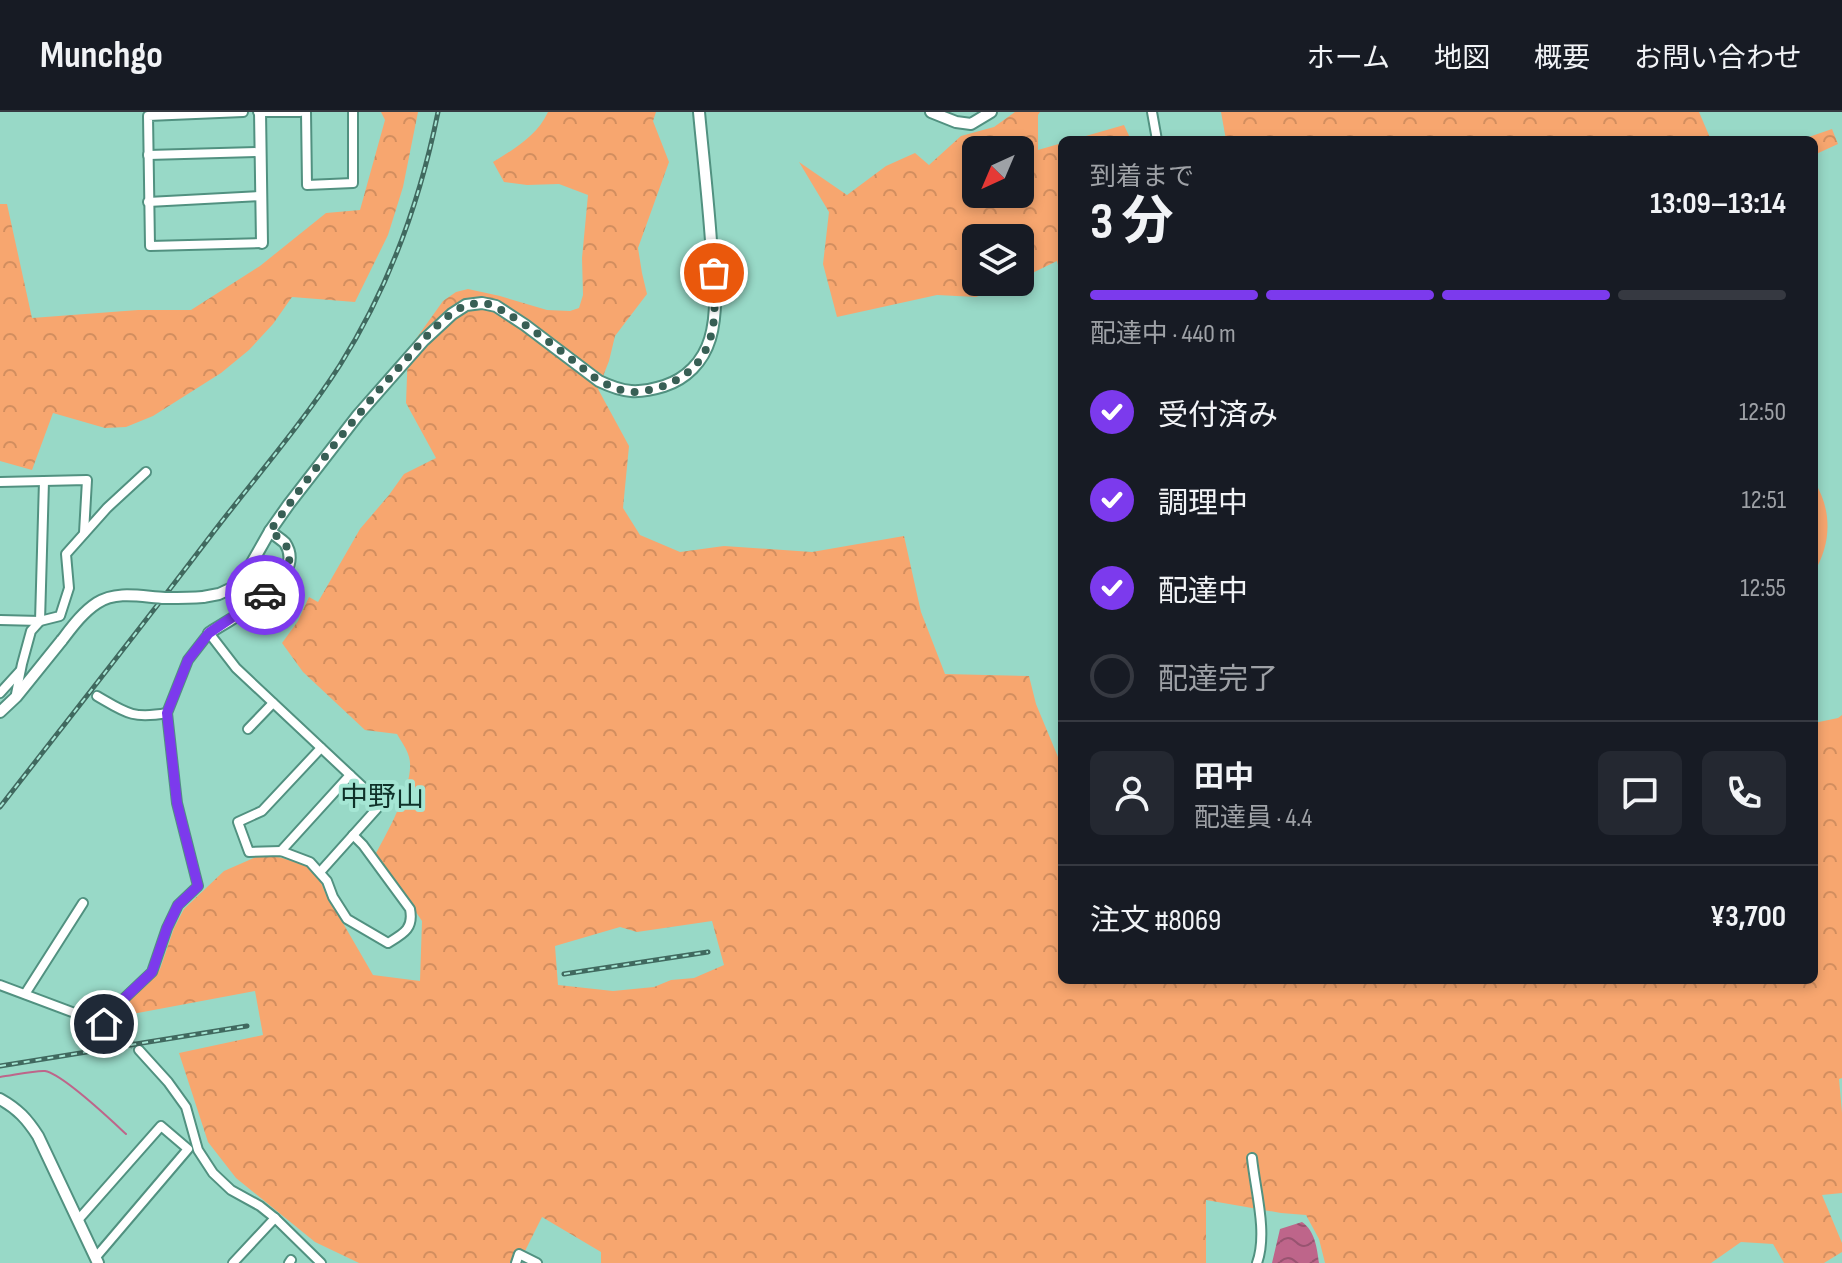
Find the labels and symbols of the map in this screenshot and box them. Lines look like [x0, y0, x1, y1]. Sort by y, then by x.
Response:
north arrow [962, 136, 1034, 208]
pin [680, 239, 748, 307]
courier [225, 555, 305, 635]
district label: 中野山 [340, 781, 424, 814]
pin [70, 990, 138, 1058]

